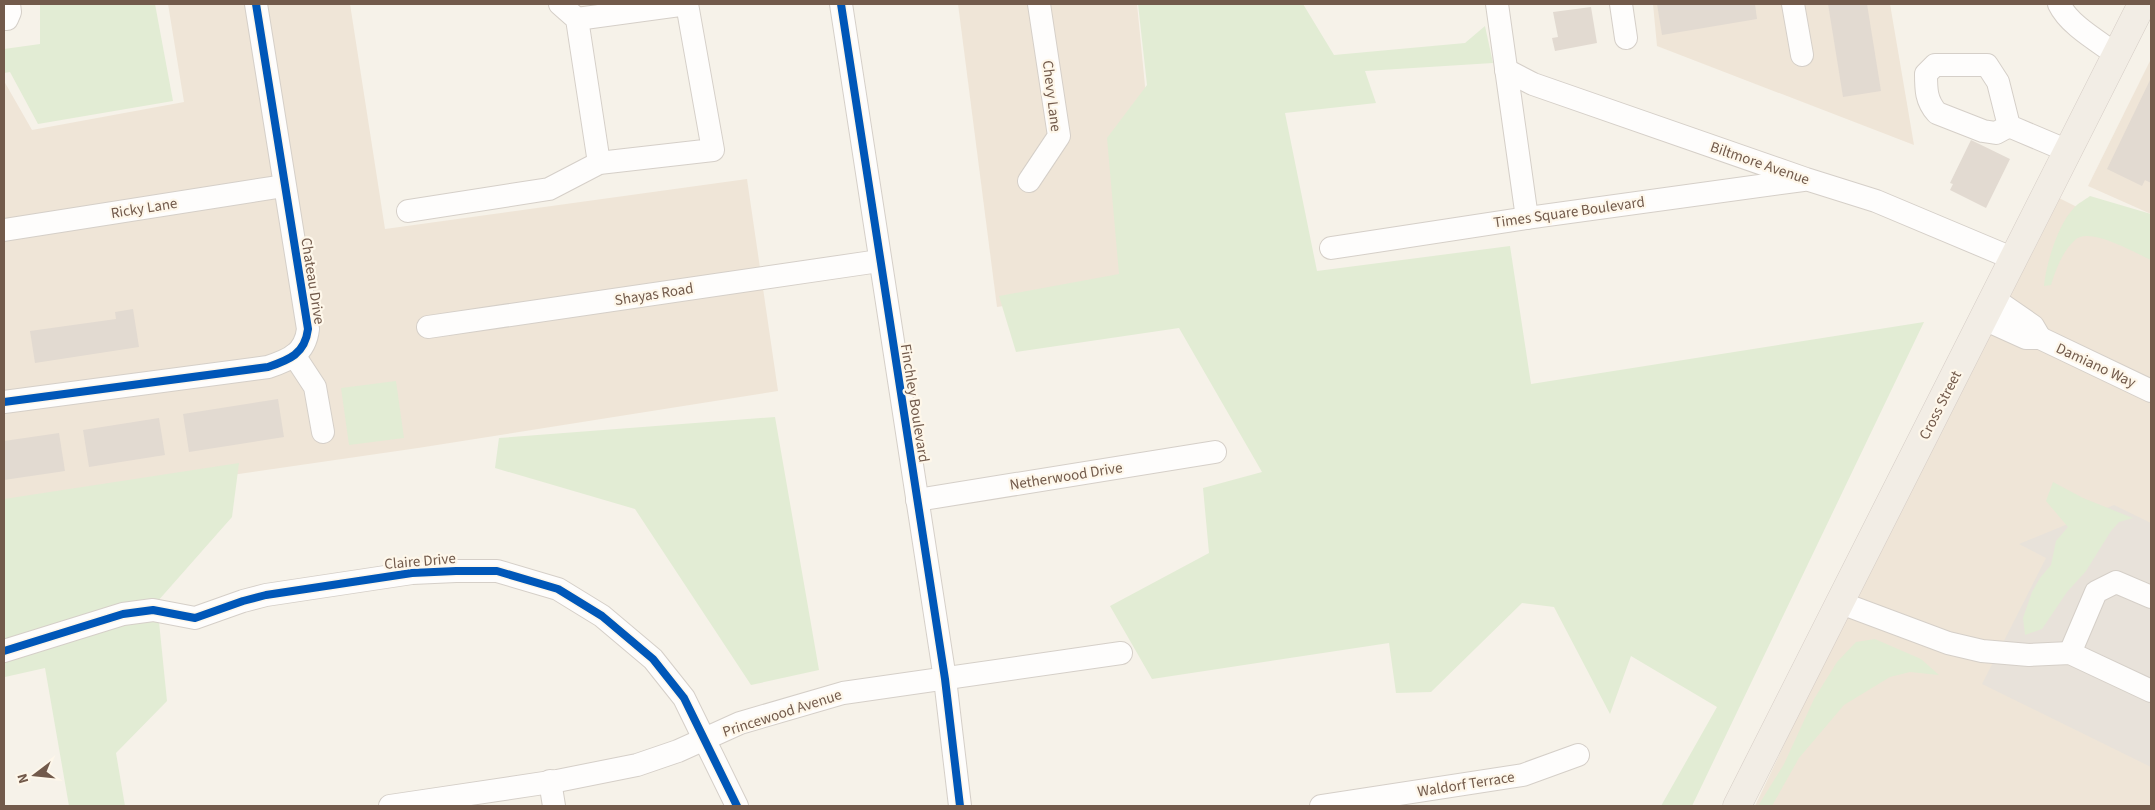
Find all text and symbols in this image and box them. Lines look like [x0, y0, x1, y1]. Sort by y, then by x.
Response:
street label: Chevy Lane [1037, 59, 1066, 133]
street label: Biltmore Avenue [1707, 137, 1812, 190]
street label: Times Square Boulevard [1492, 191, 1646, 234]
street label: Ricky Lane [109, 193, 179, 224]
street label: Chateau Drive [295, 236, 330, 326]
street label: Shayas Road [613, 278, 695, 311]
street label: Damiano Way [2052, 338, 2139, 393]
street label: Finchley Boulevard [895, 342, 934, 464]
street label: Cross Street [1914, 367, 1967, 443]
street label: Netherwood Drive [1008, 457, 1124, 496]
street label: Claire Drive [383, 548, 457, 575]
street label: Princewood Avenue [720, 684, 844, 743]
north arrow [10, 750, 60, 800]
street label: Waldorf Terrace [1416, 766, 1516, 803]
text: N [13, 771, 34, 786]

